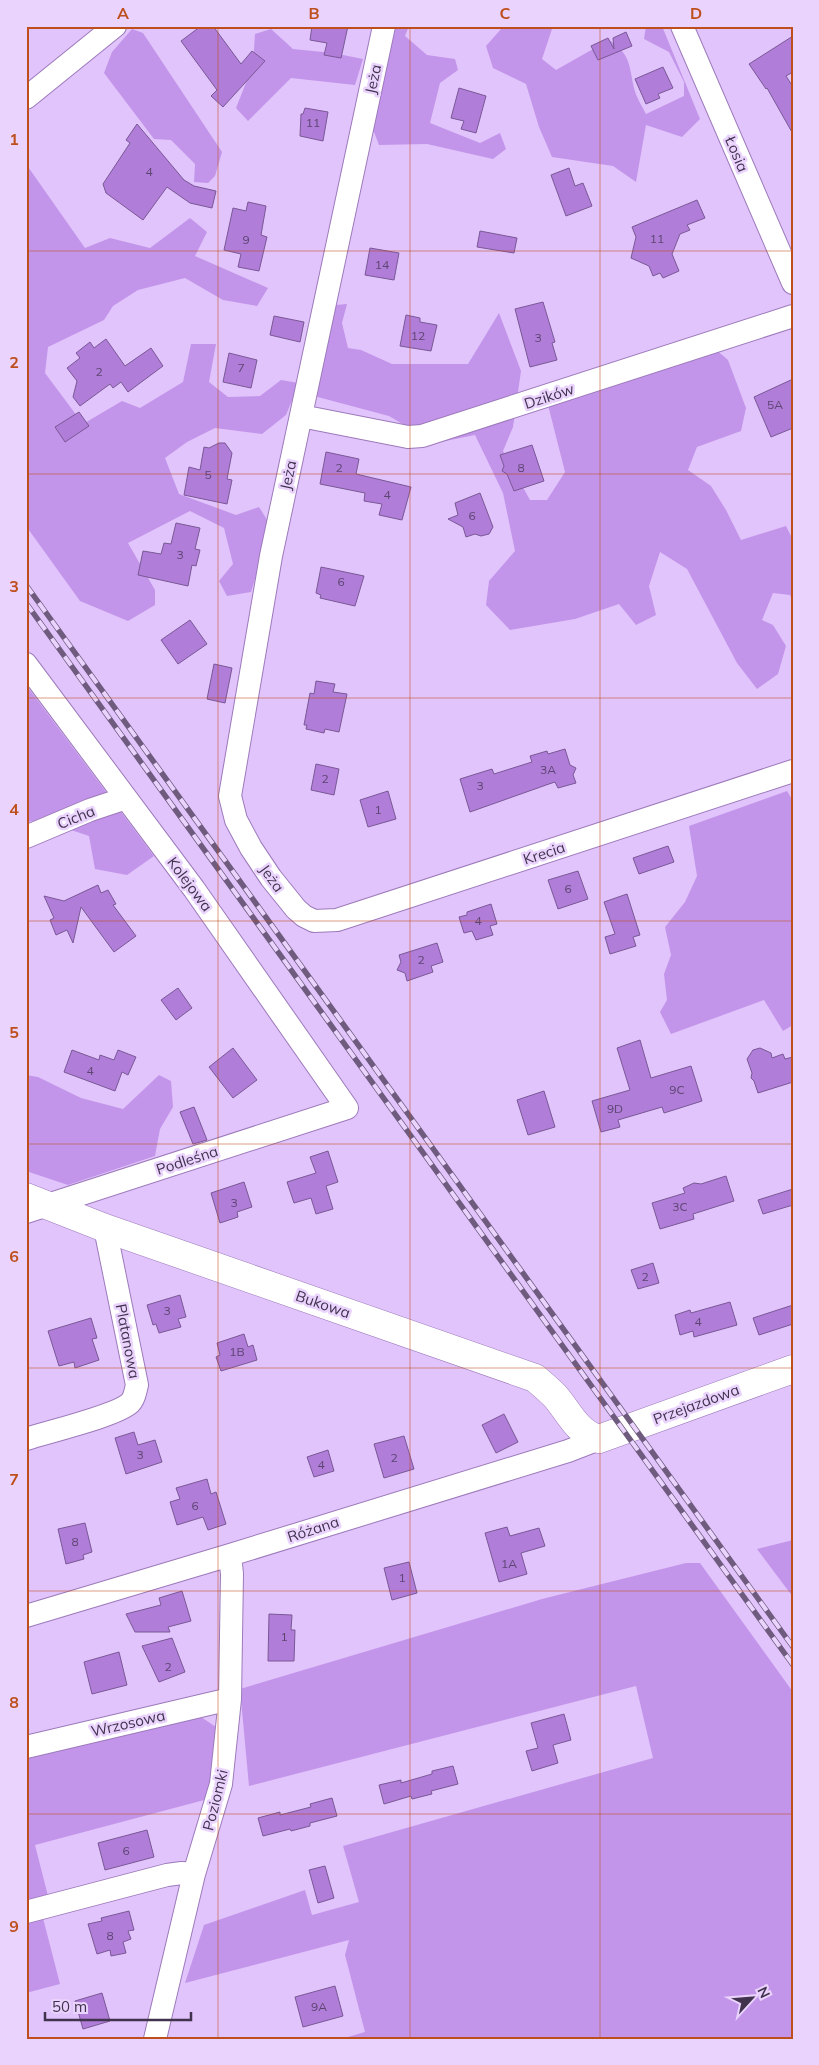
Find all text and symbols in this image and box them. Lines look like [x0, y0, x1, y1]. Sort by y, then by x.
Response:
text: A [117, 3, 129, 23]
text: B [308, 3, 320, 23]
text: C [500, 3, 511, 23]
text: D [690, 3, 702, 23]
street label: Jeża [361, 62, 385, 96]
house number: 11 [306, 115, 320, 130]
text: 1 [9, 129, 19, 149]
street label: Łosia [721, 132, 753, 175]
house number: 4 [145, 164, 153, 179]
house number: 11 [650, 231, 664, 246]
house number: 9 [242, 232, 250, 247]
house number: 14 [375, 257, 389, 272]
house number: 12 [411, 328, 425, 343]
house number: 3 [534, 330, 542, 345]
text: 2 [9, 352, 19, 372]
house number: 7 [237, 360, 245, 375]
house number: 2 [95, 364, 103, 379]
street label: Dzików [522, 379, 576, 413]
house number: 5A [767, 397, 783, 412]
street label: Jeża [276, 458, 300, 492]
house number: 2 [335, 460, 343, 475]
house number: 8 [517, 460, 525, 475]
house number: 5 [204, 467, 212, 482]
house number: 4 [383, 487, 391, 502]
house number: 6 [468, 508, 476, 523]
house number: 3 [176, 547, 184, 562]
house number: 6 [337, 574, 345, 589]
text: 3 [9, 576, 19, 596]
house number: 3A [540, 762, 556, 777]
house number: 2 [321, 771, 329, 786]
house number: 3 [476, 778, 484, 793]
text: 4 [9, 799, 19, 819]
street label: Cicha [54, 801, 98, 833]
house number: 1 [374, 802, 382, 817]
street label: Krecia [521, 837, 567, 869]
street label: Kolejowa [163, 853, 217, 915]
street label: Jeża [256, 860, 288, 896]
house number: 6 [564, 881, 572, 896]
house number: 4 [474, 913, 482, 928]
house number: 2 [417, 952, 425, 967]
text: 5 [9, 1022, 19, 1042]
house number: 4 [86, 1063, 94, 1078]
house number: 9C [669, 1082, 685, 1097]
house number: 9D [607, 1101, 623, 1116]
street label: Podleśna [154, 1141, 220, 1179]
house number: 3 [230, 1195, 238, 1210]
house number: 3C [672, 1199, 688, 1214]
text: 6 [9, 1246, 19, 1266]
house number: 2 [641, 1269, 649, 1284]
street label: Bukowa [293, 1286, 353, 1322]
street label: Platanowa [111, 1302, 145, 1380]
house number: 3 [163, 1303, 171, 1318]
house number: 4 [694, 1314, 702, 1329]
house number: 1B [229, 1344, 245, 1359]
street label: Przejazdowa [650, 1380, 742, 1428]
house number: 3 [136, 1447, 144, 1462]
house number: 2 [390, 1450, 398, 1465]
house number: 4 [317, 1457, 325, 1472]
text: 7 [9, 1469, 19, 1489]
house number: 6 [191, 1498, 199, 1513]
street label: Różana [285, 1512, 341, 1546]
house number: 8 [71, 1534, 79, 1549]
house number: 1A [501, 1556, 517, 1571]
house number: 1 [398, 1570, 406, 1585]
house number: 1 [280, 1629, 288, 1644]
house number: 2 [164, 1659, 172, 1674]
text: 8 [9, 1692, 19, 1712]
street label: Wrzosowa [89, 1705, 167, 1741]
street label: Poziomki [198, 1767, 232, 1833]
house number: 6 [122, 1843, 130, 1858]
text: 9 [9, 1916, 19, 1936]
house number: 8 [106, 1928, 114, 1943]
north arrow [726, 1972, 776, 2022]
text: N [753, 1984, 774, 2001]
scale bar [45, 1990, 191, 2022]
text: 50 m [52, 1997, 87, 2016]
house number: 9A [311, 1999, 327, 2014]

